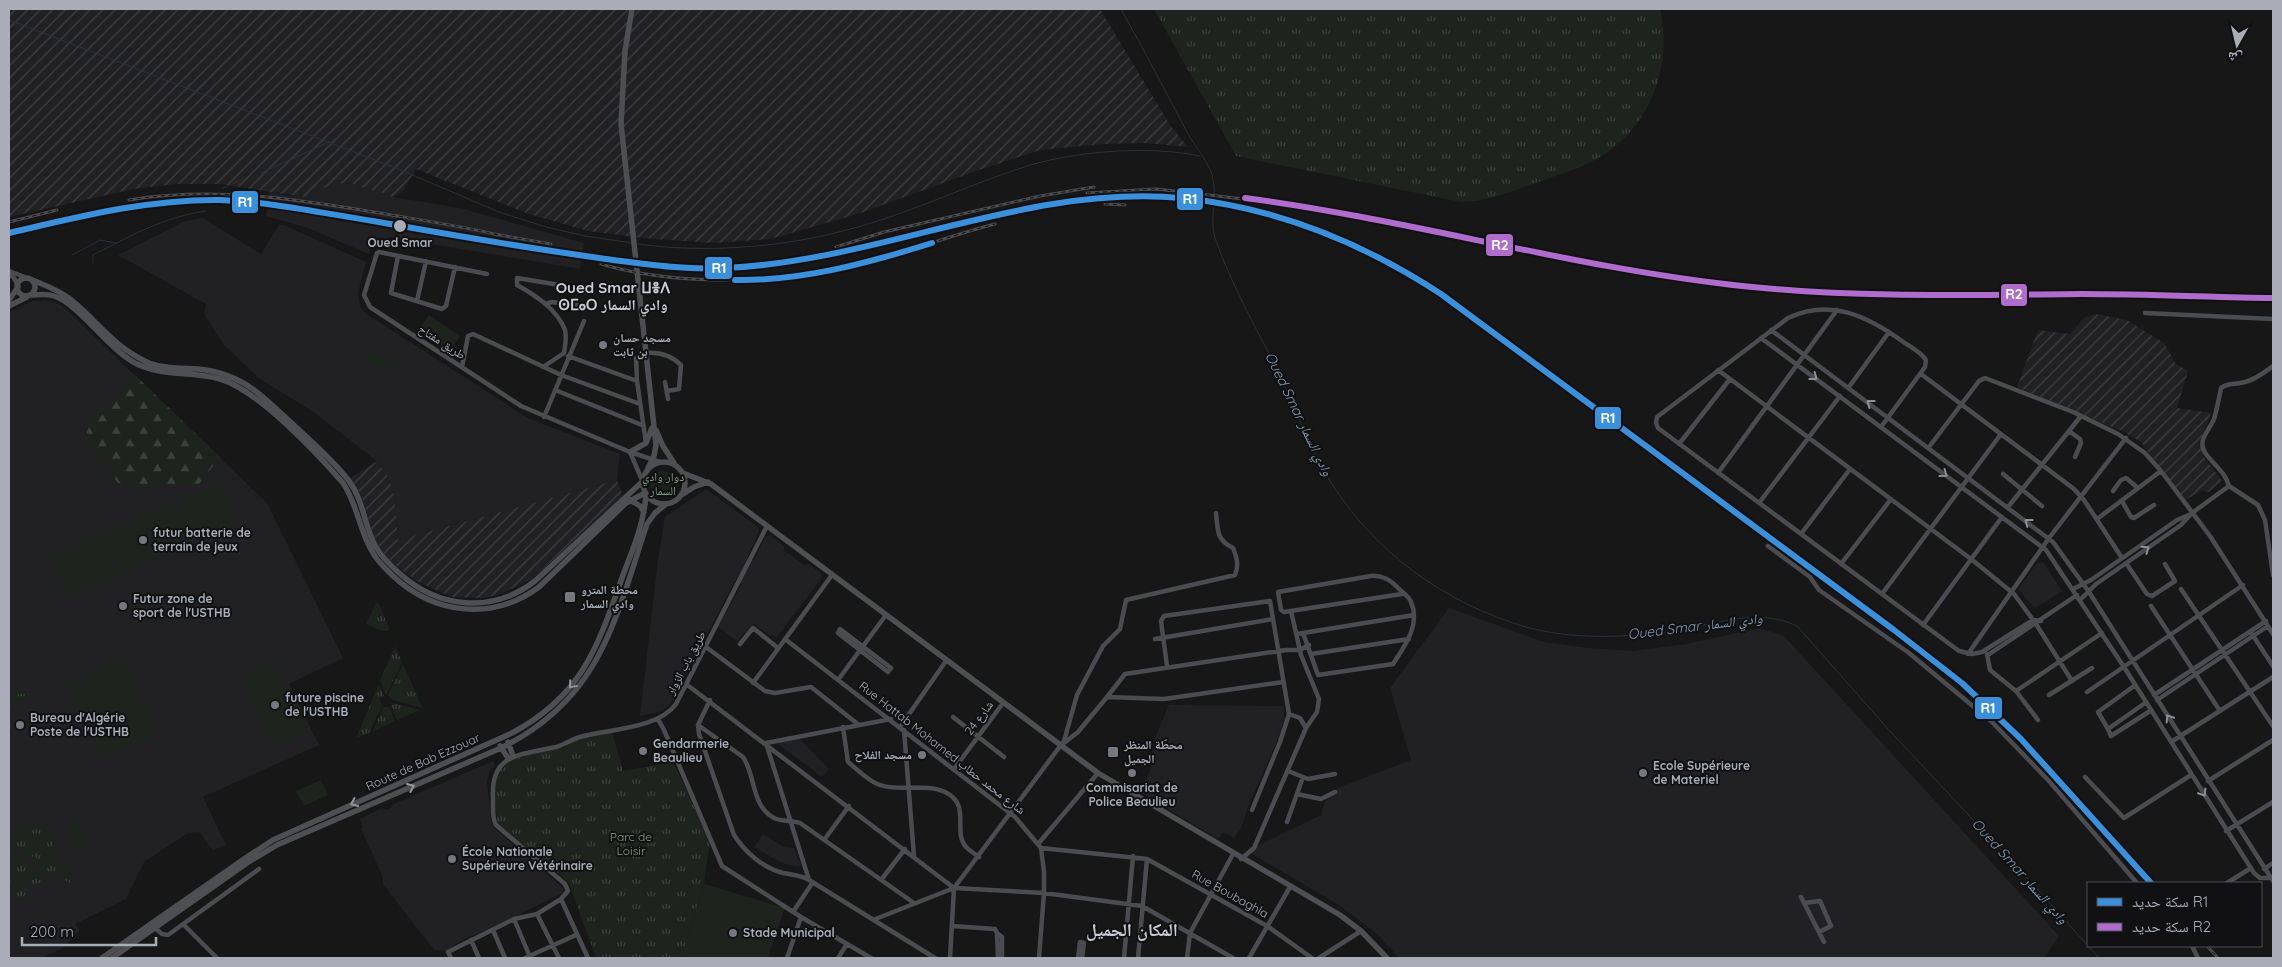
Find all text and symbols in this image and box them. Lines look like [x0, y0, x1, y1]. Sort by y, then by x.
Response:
north arrow [2212, 20, 2262, 70]
text: ش [2226, 48, 2244, 68]
line badge: R1 [1176, 187, 1204, 211]
line badge: R1 [231, 190, 259, 214]
text: R1 [1182, 190, 1198, 208]
text: R1 [237, 193, 253, 211]
marker: Oued Smar [392, 218, 408, 234]
line badge: R2 [1485, 233, 1514, 257]
place label: Oued Smar [367, 235, 433, 250]
text: R2 [1491, 236, 1509, 254]
line badge: R1 [704, 256, 733, 280]
text: R1 [711, 259, 727, 277]
district label: Oued Smar ⵡⴻⴷ ⵙⵎⴰⵔ وادي السمار [556, 278, 671, 317]
line badge: R2 [2000, 283, 2028, 307]
text: R2 [2005, 285, 2023, 303]
street label: طريق مفتاح [416, 321, 469, 363]
place label: مسجد حسان بن ثابت [613, 330, 671, 360]
marker: مسجد حسان بن ثابت [597, 339, 609, 351]
water label: Oued Smar وادي السمار [1259, 349, 1337, 480]
one-way arrow [1808, 371, 1818, 380]
one-way arrow [1866, 400, 1876, 409]
line badge: R1 [1594, 406, 1622, 430]
text: R1 [1600, 409, 1616, 427]
one-way arrow [1938, 468, 1948, 477]
park label: دوار وادي السمار [642, 469, 684, 498]
one-way arrow [2024, 519, 2034, 528]
place label: futur batterie de terrain de jeux [153, 525, 251, 554]
marker: futur batterie de terrain de jeux [137, 534, 149, 546]
one-way arrow [2141, 546, 2150, 555]
place label: محطة المترو وادي السمار [580, 582, 638, 614]
marker: محطة المترو وادي السمار [563, 590, 577, 604]
place label: Futur zone de sport de l'USTHB [133, 591, 231, 620]
marker: Futur zone de sport de l'USTHB [117, 600, 129, 612]
water label: Oued Smar وادي السمار [1627, 609, 1764, 646]
street label: طريق باب الزوار [662, 628, 709, 698]
street label: Rue Hattab Mohamed شارع محمد حطاب [855, 678, 1029, 818]
one-way arrow [569, 679, 578, 688]
place label: future piscine de l'USTHB [285, 690, 364, 719]
line badge: R1 [1974, 696, 2003, 720]
street label: شارع 24 [961, 697, 997, 738]
marker: future piscine de l'USTHB [269, 699, 281, 711]
text: R1 [1980, 699, 1996, 717]
place label: Bureau d'Algérie Poste de l'USTHB [30, 710, 129, 739]
one-way arrow [2165, 715, 2175, 724]
marker: Bureau d'Algérie Poste de l'USTHB [14, 719, 26, 731]
street label: Route de Bab Ezzouar [363, 729, 482, 793]
place label: Gendarmerie Beaulieu [653, 736, 729, 765]
place label: محطّة المنظر الجميل [1123, 737, 1183, 767]
marker: Gendarmerie Beaulieu [637, 745, 649, 757]
marker: محطّة المنظر الجميل [1106, 745, 1120, 759]
place label: مسجد الفلاح [855, 747, 912, 763]
marker: مسجد الفلاح [916, 749, 928, 761]
place label: Ecole Supérieure de Materiel [1653, 758, 1750, 787]
marker: Commisariat de Police Beaulieu [1126, 767, 1138, 779]
marker: Ecole Supérieure de Materiel [1637, 767, 1649, 779]
place label: Commisariat de Police Beaulieu [1086, 780, 1178, 809]
one-way arrow [406, 782, 415, 793]
one-way arrow [2196, 787, 2206, 796]
one-way arrow [350, 797, 359, 808]
water label: Oued Smar وادي السمار [1966, 815, 2072, 929]
park label: Parc de Loisir [610, 829, 652, 858]
place label: École Nationale Supérieure Vétérinaire [462, 844, 593, 873]
marker: École Nationale Supérieure Vétérinaire [446, 853, 458, 865]
street label: Rue Boubaghla [1189, 866, 1271, 921]
legend [2087, 882, 2262, 947]
text: سكة حديد R1 [2132, 892, 2208, 911]
scale bar [22, 914, 156, 946]
text: سكة حديد R2 [2132, 917, 2211, 936]
district label: المكان الجميل [1086, 918, 1178, 941]
text: 200 m [30, 922, 74, 941]
place label: Stade Municipal [743, 925, 835, 940]
marker: Stade Municipal [727, 927, 739, 939]

